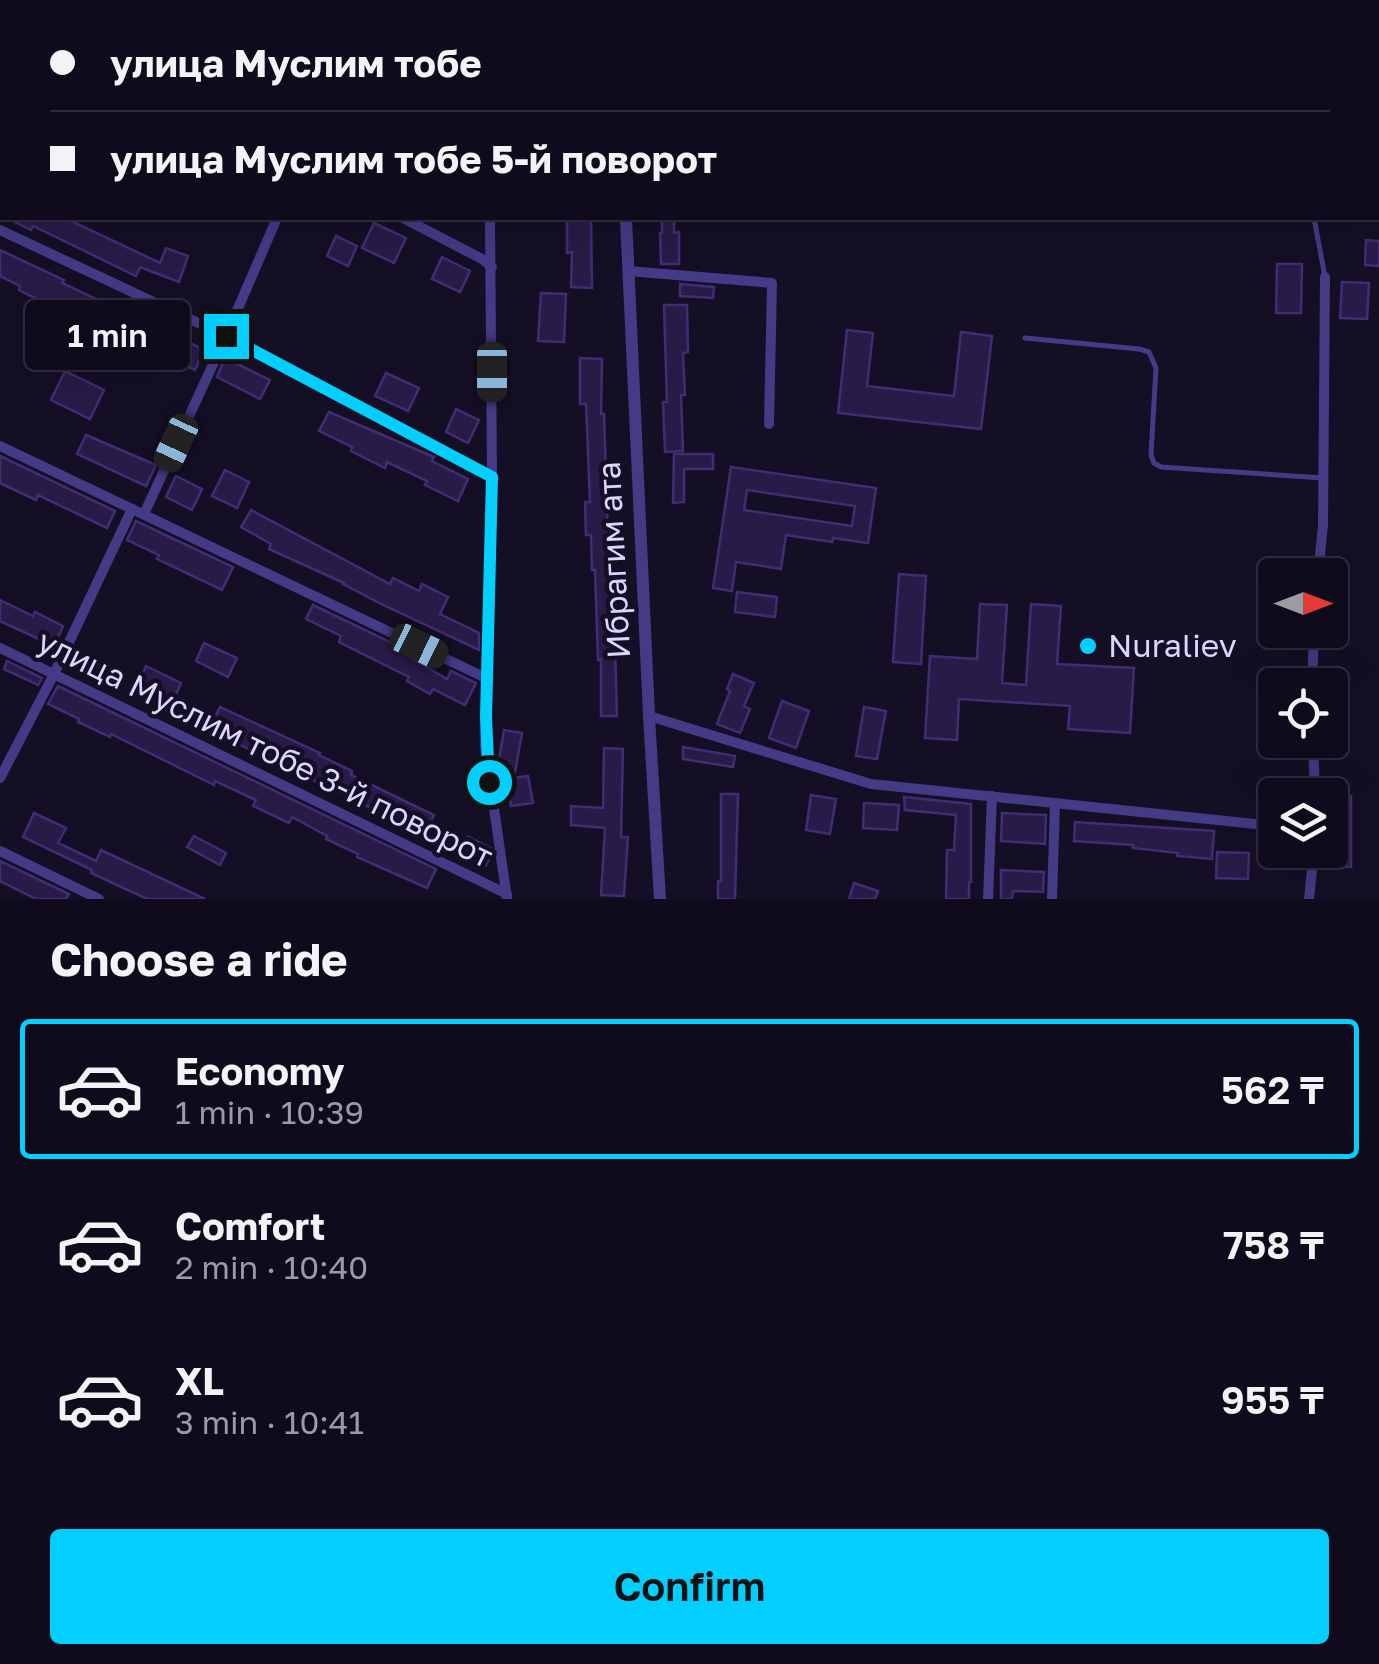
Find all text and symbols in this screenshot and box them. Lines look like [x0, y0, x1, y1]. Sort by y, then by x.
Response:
text: улица Муслим тобе [110, 40, 482, 85]
text: улица Муслим тобе 5-й поворот [110, 136, 717, 181]
callout: 1 min [26, 301, 191, 371]
route end [204, 314, 249, 359]
text: 1 min [67, 316, 148, 354]
car [477, 342, 507, 402]
car [150, 409, 202, 477]
street label: Ибрагим ата [589, 461, 637, 660]
north arrow [1258, 558, 1348, 648]
map controls [1258, 558, 1348, 868]
car [385, 619, 453, 673]
street label: улица Муслим тобе 3-й поворот [32, 621, 500, 875]
place label: Nuraliev [1108, 626, 1237, 664]
marker: Nuraliev [1077, 635, 1099, 657]
button: locate [1258, 668, 1348, 758]
route start [467, 760, 512, 805]
button: layers [1258, 778, 1348, 868]
text: Choose a ride [50, 932, 348, 986]
icon: car [55, 1044, 145, 1134]
text: Economy [175, 1048, 344, 1093]
text: 562 ₸ [1221, 1067, 1324, 1112]
text: 1 min · 10:39 [175, 1093, 364, 1131]
icon: car [55, 1199, 145, 1289]
text: Comfort [175, 1203, 325, 1248]
text: 758 ₸ [1223, 1222, 1324, 1267]
text: 2 min · 10:40 [175, 1248, 368, 1286]
icon: car [55, 1354, 145, 1444]
text: XL [175, 1358, 224, 1403]
text: 955 ₸ [1221, 1377, 1324, 1422]
text: 3 min · 10:41 [175, 1403, 364, 1441]
button: Confirm [50, 1529, 1329, 1644]

